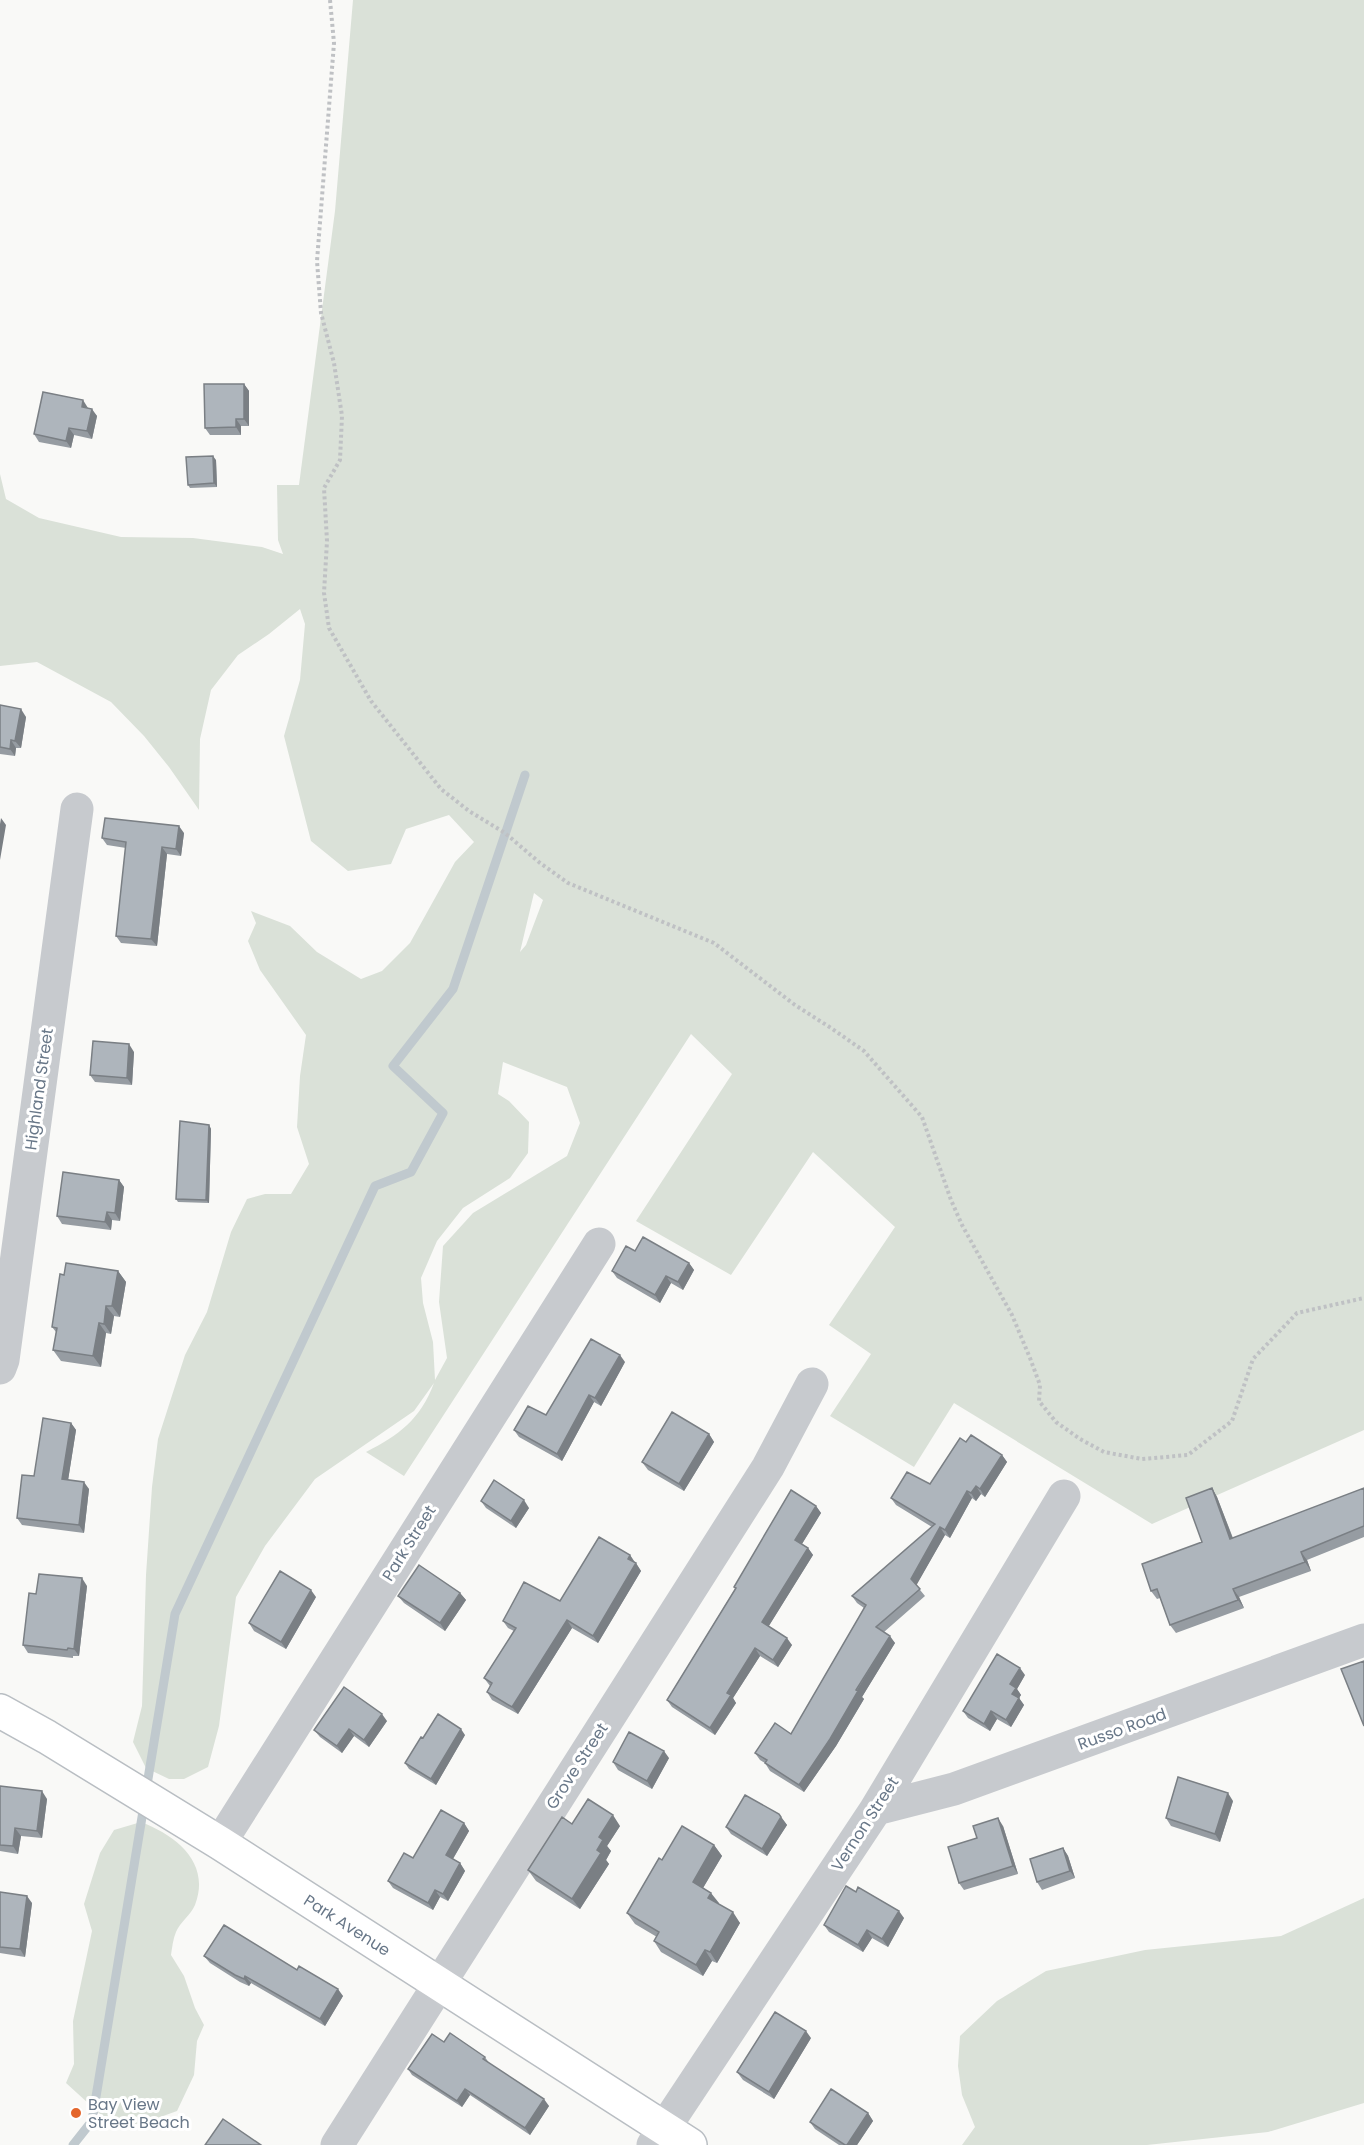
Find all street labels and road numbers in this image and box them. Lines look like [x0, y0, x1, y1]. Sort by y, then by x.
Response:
street label: Highland Street [19, 1026, 59, 1152]
street label: Park Street [377, 1501, 441, 1585]
street label: Russo Road [1074, 1702, 1170, 1756]
street label: Grove Street [540, 1718, 614, 1814]
street label: Vernon Street [826, 1772, 904, 1876]
street label: Park Avenue [300, 1888, 395, 1961]

